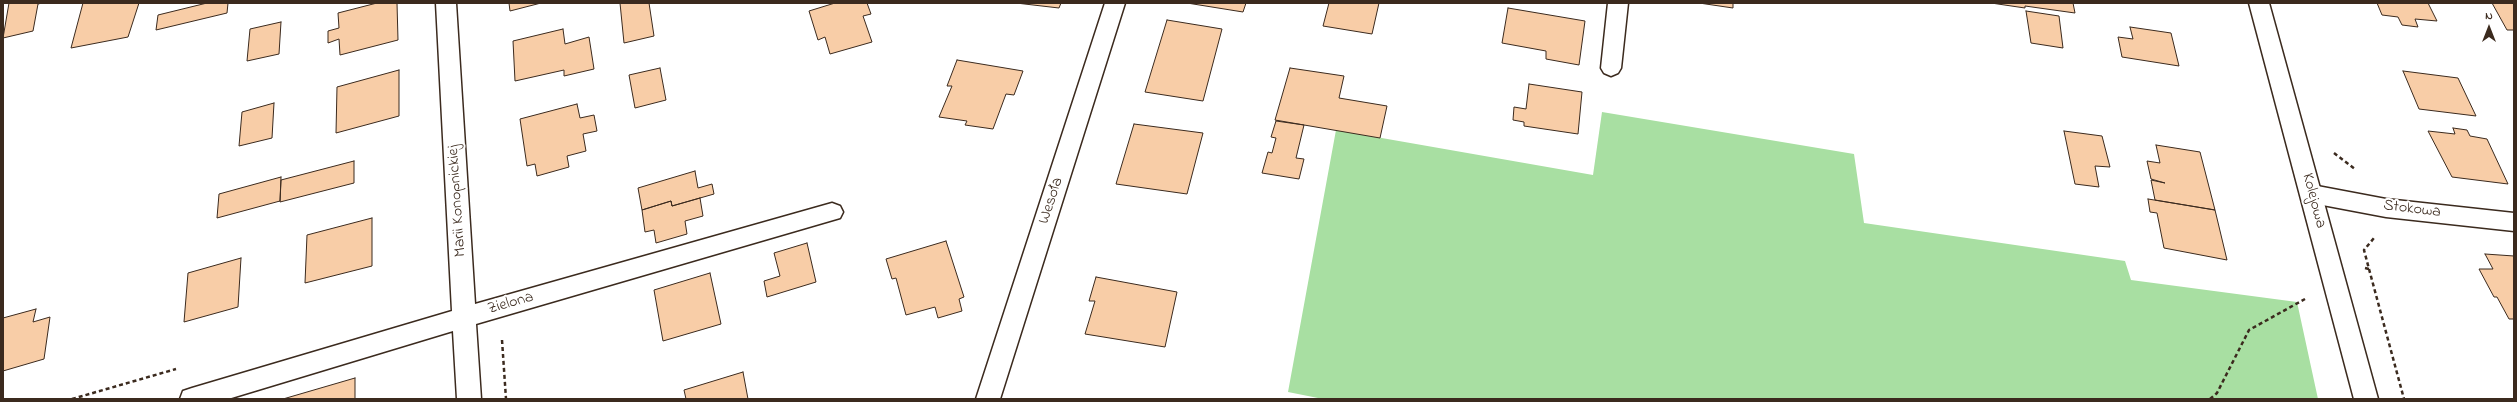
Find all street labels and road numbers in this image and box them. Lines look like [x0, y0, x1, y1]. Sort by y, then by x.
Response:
street label: Marii Konopnickiej [445, 144, 471, 258]
street label: Kolejowa [2296, 171, 2330, 231]
street label: Wesoła [1035, 175, 1069, 227]
street label: Stokowa [2382, 197, 2442, 223]
street label: Zielona [486, 288, 536, 320]

